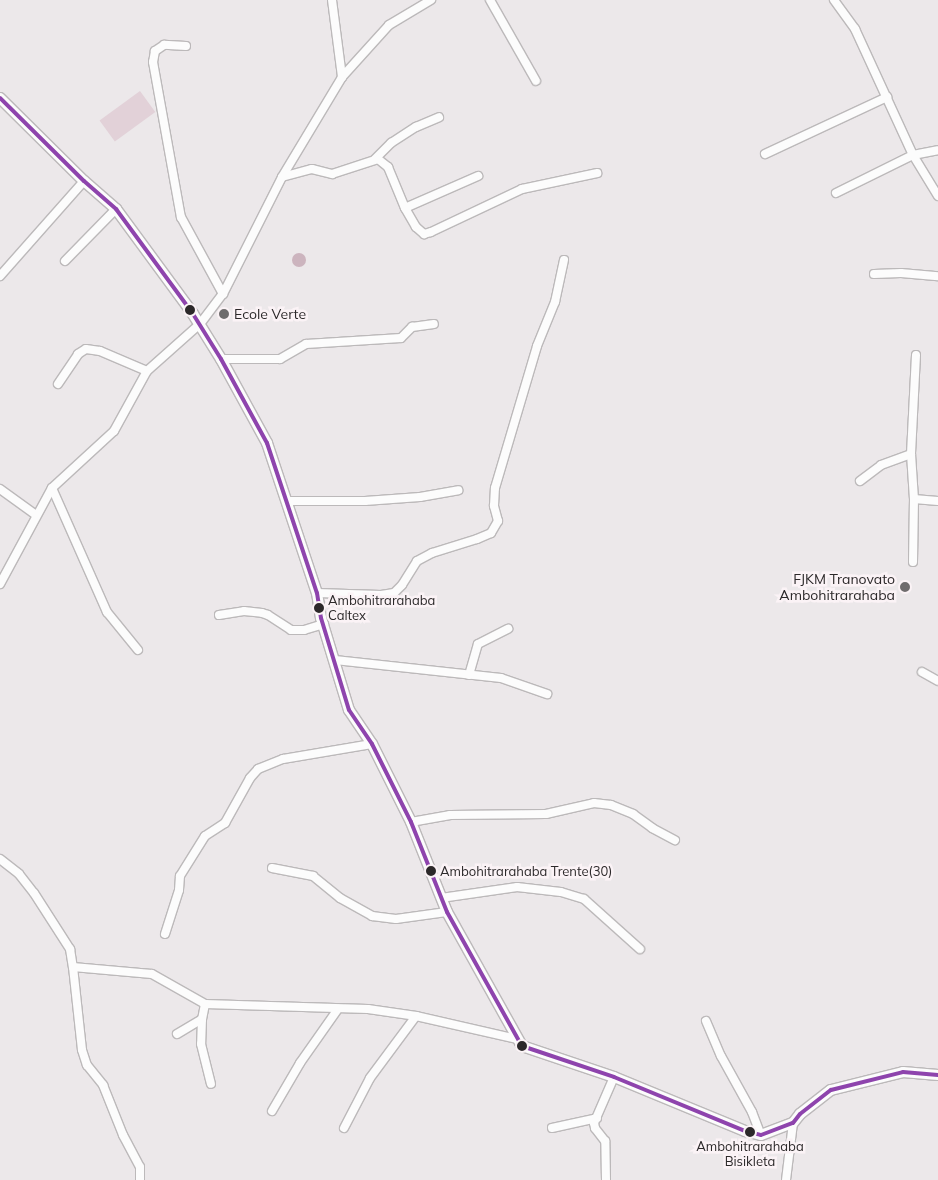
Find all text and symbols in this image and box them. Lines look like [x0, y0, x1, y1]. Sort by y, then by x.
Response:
unlabelled marker [185, 305, 195, 315]
place label: Ecole Verte [234, 306, 306, 322]
marker: Ecole Verte [218, 308, 230, 320]
place label: FJKM Tranovato Ambohitrarahaba [779, 571, 895, 604]
marker: FJKM Tranovato Ambohitrarahaba [899, 581, 911, 593]
place label: Ambohitrarahaba Caltex [328, 593, 435, 624]
marker: Ambohitrarahaba Caltex [314, 603, 324, 613]
place label: Ambohitrarahaba Trente(30) [440, 863, 612, 879]
marker: Ambohitrarahaba Trente(30) [426, 866, 436, 876]
unlabelled marker [517, 1041, 527, 1051]
marker: Ambohitrarahaba Bisikleta [745, 1127, 755, 1137]
place label: Ambohitrarahaba Bisikleta [696, 1139, 804, 1170]

